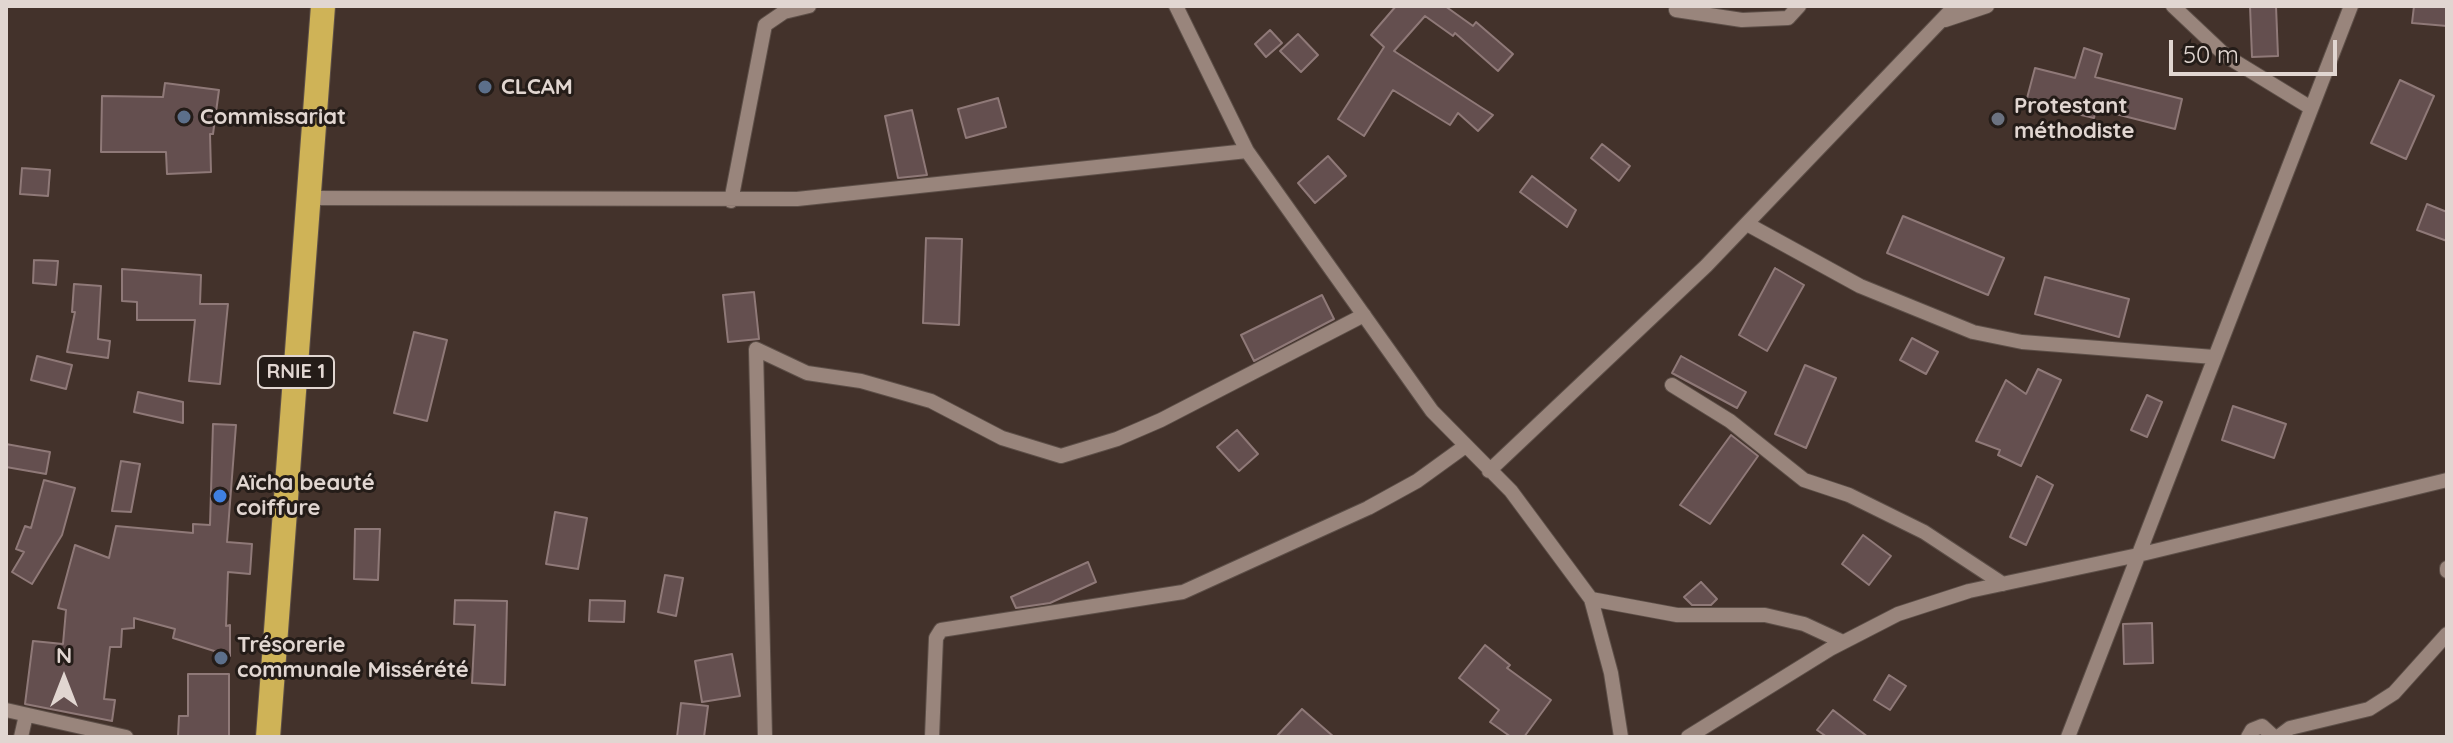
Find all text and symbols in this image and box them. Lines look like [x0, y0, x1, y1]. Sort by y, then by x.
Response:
scale bar [2173, 24, 2341, 74]
text: 50 m [2183, 39, 2239, 69]
place label: CLCAM [501, 74, 573, 100]
marker: CLCAM [476, 78, 494, 96]
place label: Protestant méthodiste [2014, 93, 2134, 144]
place label: Commissariat [200, 104, 346, 130]
marker: Commissariat [175, 108, 193, 126]
marker: Protestant méthodiste [1989, 110, 2007, 128]
road number: RNIE 1 [258, 356, 334, 388]
place label: Aïcha beauté coiffure [236, 470, 375, 522]
marker: Aïcha beauté coiffure [211, 487, 229, 505]
place label: Trésorerie communale Missérété [237, 632, 469, 684]
north arrow [24, 639, 104, 719]
text: N [56, 641, 72, 669]
marker: Trésorerie communale Missérété [212, 649, 230, 667]

